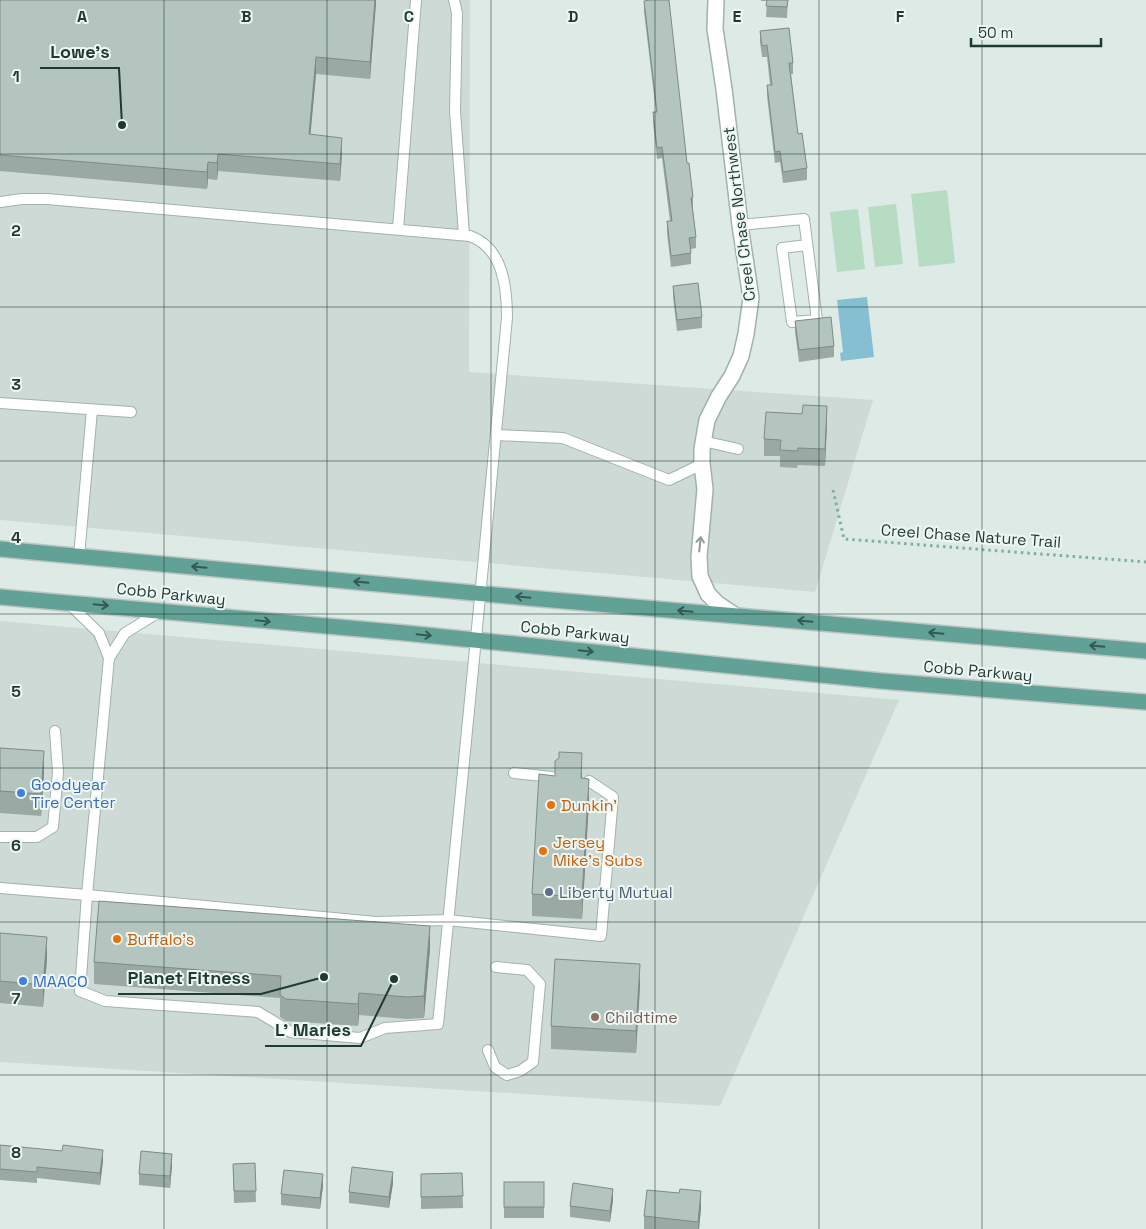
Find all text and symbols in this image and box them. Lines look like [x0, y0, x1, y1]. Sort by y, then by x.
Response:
text: A [77, 6, 87, 27]
text: B [241, 6, 251, 27]
text: C [404, 6, 414, 27]
text: D [568, 6, 578, 27]
text: E [733, 6, 742, 27]
text: F [896, 6, 905, 27]
scale bar [971, 15, 1101, 47]
text: 50 m [978, 23, 1013, 42]
callout: Lowe's [40, 35, 119, 68]
text: Lowe's [50, 40, 110, 63]
text: 1 [12, 66, 20, 87]
street label: Creel Chase Northwest [718, 126, 760, 302]
text: 2 [11, 220, 21, 241]
text: 3 [11, 374, 21, 395]
street label: Creel Chase Nature Trail [880, 519, 1062, 553]
text: 4 [11, 527, 21, 548]
one-way arrow [695, 537, 705, 553]
one-way arrow [191, 563, 207, 572]
street label: Cobb Parkway [115, 578, 227, 610]
one-way arrow [353, 578, 369, 587]
one-way arrow [515, 593, 531, 602]
one-way arrow [93, 600, 109, 610]
one-way arrow [677, 606, 693, 615]
one-way arrow [254, 616, 270, 626]
street label: Cobb Parkway [519, 616, 631, 648]
one-way arrow [797, 616, 813, 625]
one-way arrow [928, 628, 944, 637]
one-way arrow [416, 630, 432, 640]
one-way arrow [1090, 642, 1106, 651]
one-way arrow [578, 646, 594, 656]
street label: Cobb Parkway [922, 656, 1034, 686]
text: 5 [11, 681, 21, 702]
place label: Goodyear Tire Center [31, 774, 115, 813]
marker: Goodyear Tire Center [15, 787, 27, 799]
place label: Dunkin' [561, 795, 617, 816]
marker: Dunkin' [545, 799, 557, 811]
place label: Jersey Mike's Subs [553, 832, 643, 871]
text: 6 [11, 835, 21, 856]
marker: Jersey Mike's Subs [537, 845, 549, 857]
place label: Liberty Mutual [559, 882, 673, 903]
marker: Liberty Mutual [543, 886, 555, 898]
place label: Buffalo's [127, 929, 194, 950]
marker: Buffalo's [111, 933, 123, 945]
callout: Planet Fitness [118, 961, 261, 994]
text: Planet Fitness [128, 966, 250, 989]
place label: MAACO [33, 971, 88, 992]
marker: MAACO [17, 975, 29, 987]
text: 7 [12, 988, 21, 1009]
place label: Childtime [605, 1007, 678, 1028]
marker: Childtime [589, 1011, 601, 1023]
callout: L' Maries [265, 1013, 361, 1046]
text: L' Maries [275, 1018, 351, 1041]
text: 8 [11, 1142, 21, 1163]

